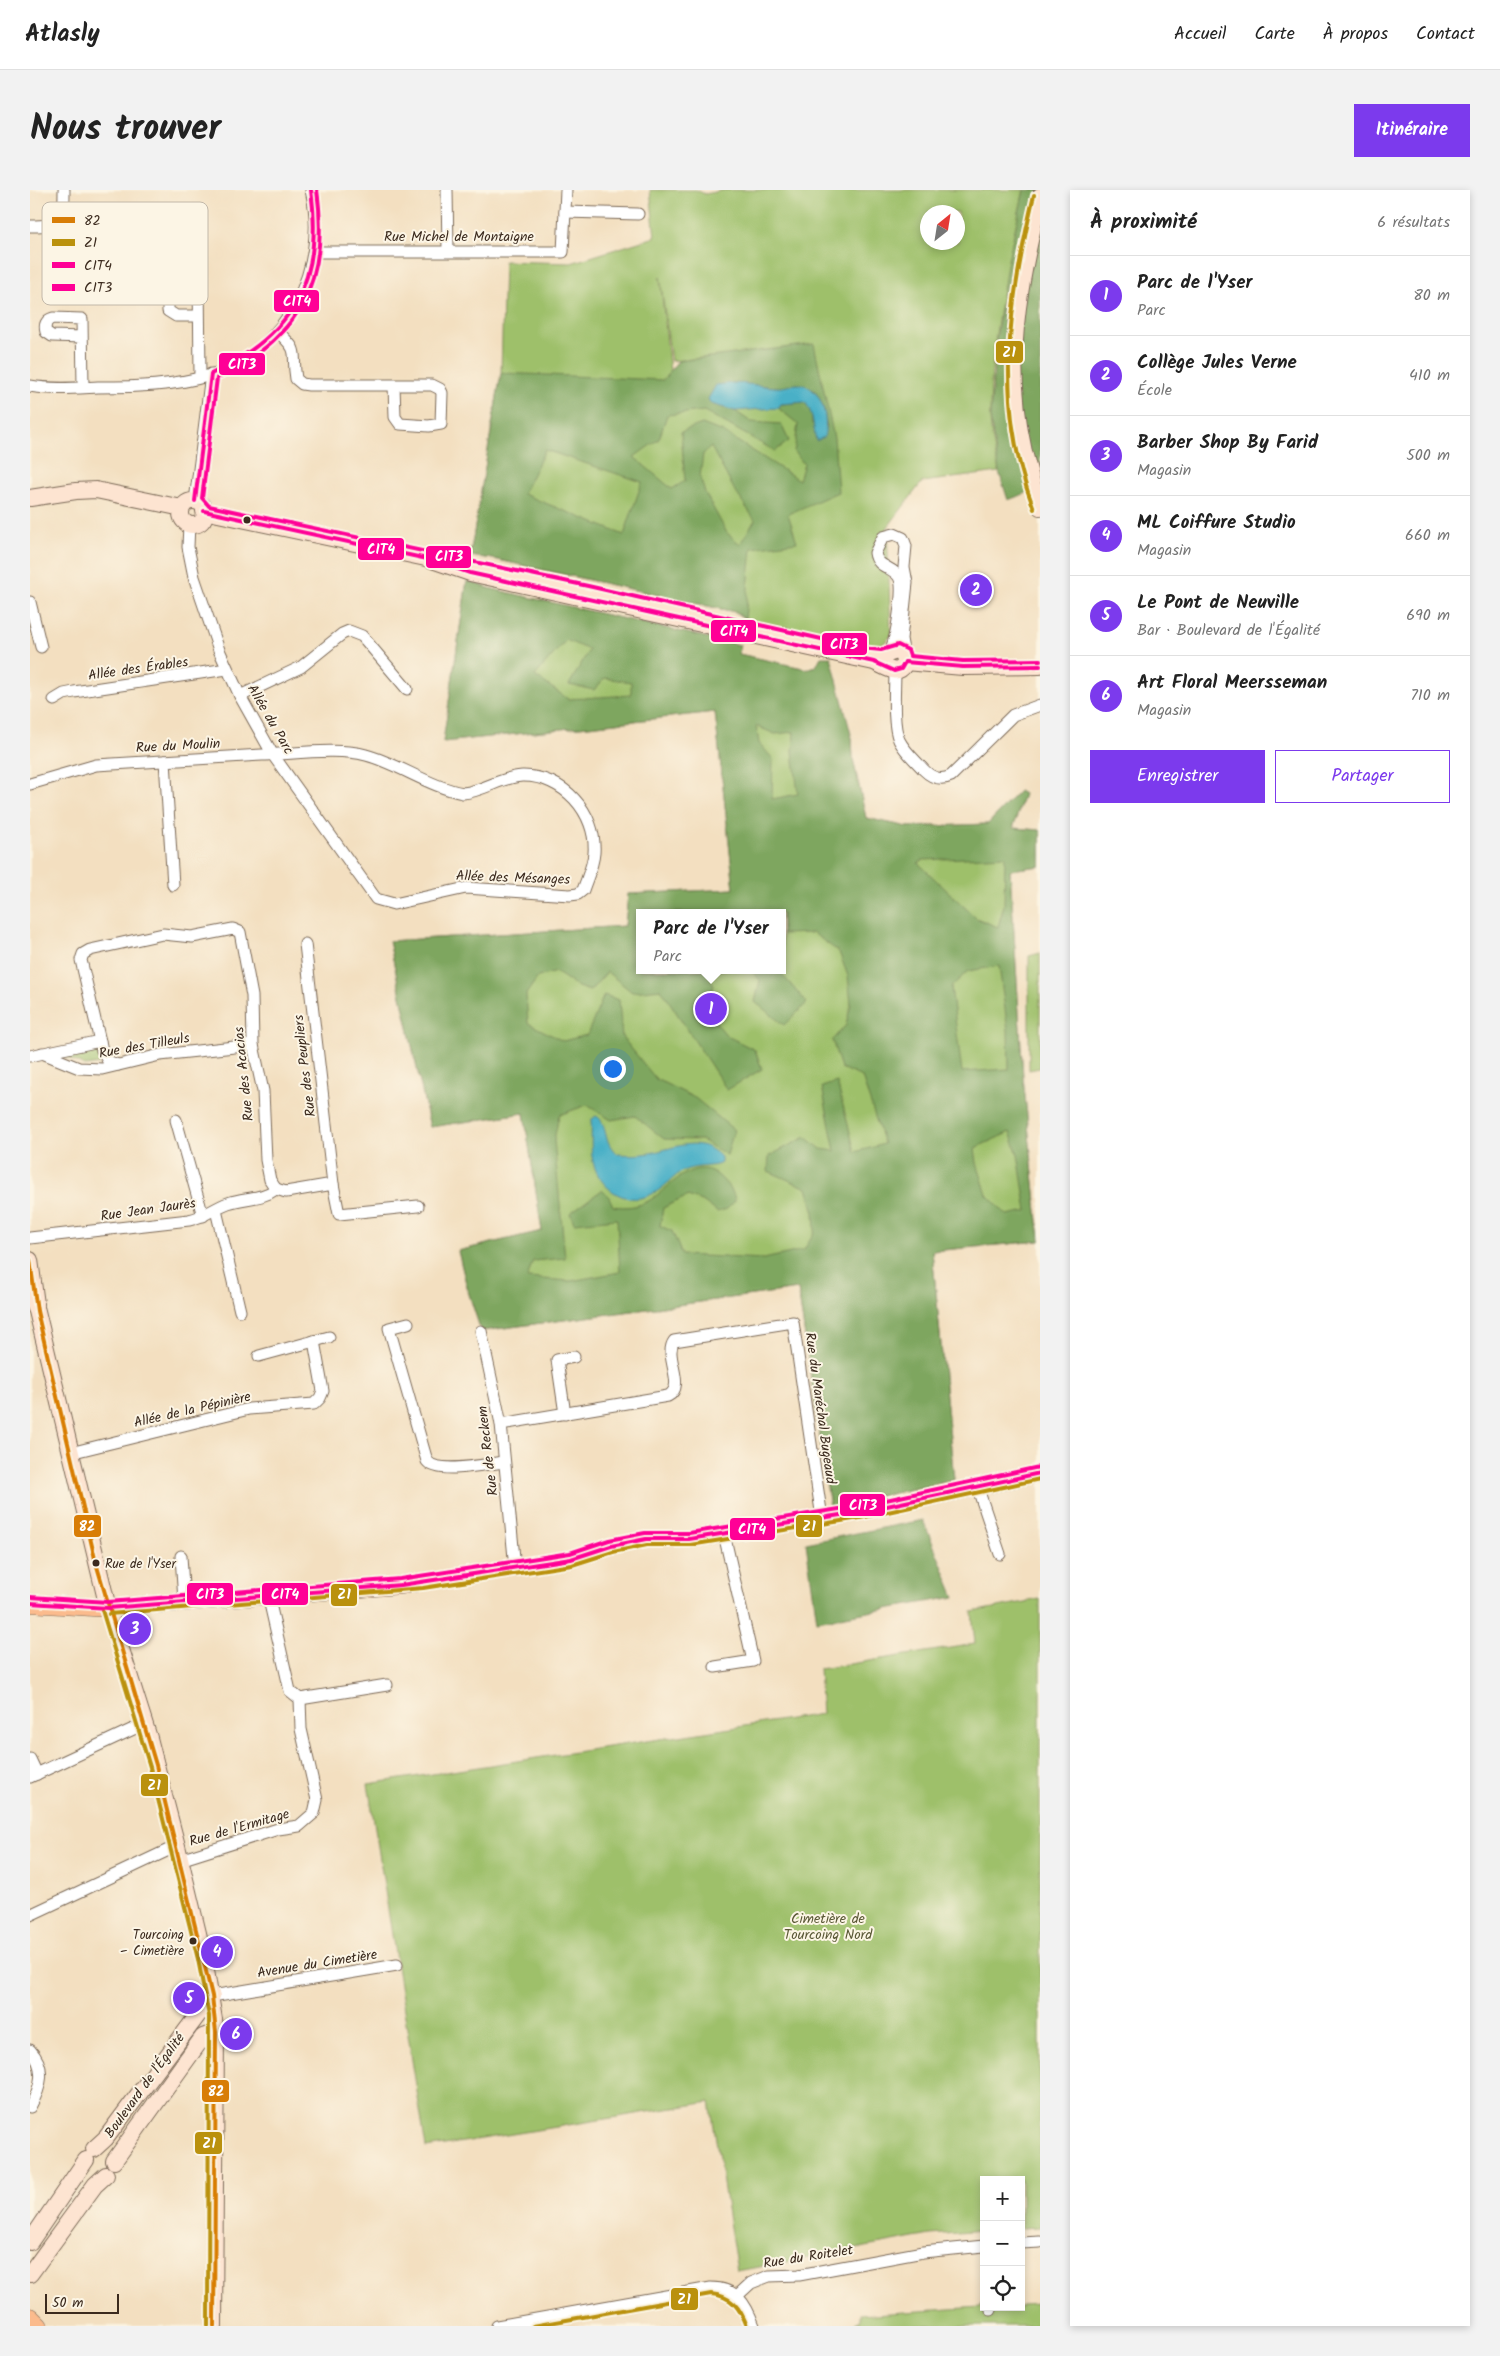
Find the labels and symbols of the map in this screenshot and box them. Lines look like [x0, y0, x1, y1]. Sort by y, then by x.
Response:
legend [42, 202, 208, 305]
north arrow [920, 205, 965, 250]
text: 82 [84, 210, 101, 232]
street label: Rue Michel de Montaigne [384, 226, 535, 248]
text: Z1 [84, 232, 97, 254]
text: CIT4 [84, 255, 112, 277]
text: CIT3 [84, 277, 112, 299]
line badge: CIT4 [273, 289, 320, 313]
text: CIT4 [283, 291, 311, 313]
line badge: Z1 [995, 340, 1024, 364]
text: Z1 [1002, 342, 1016, 364]
line badge: CIT3 [218, 352, 266, 376]
text: CIT3 [228, 354, 256, 376]
unlabelled marker [242, 515, 252, 525]
line badge: CIT4 [357, 537, 405, 561]
text: CIT4 [367, 539, 395, 561]
line badge: CIT3 [425, 545, 472, 569]
text: CIT3 [435, 546, 463, 568]
pin: 2 [960, 571, 992, 609]
line badge: CIT4 [710, 619, 757, 643]
text: CIT4 [720, 621, 748, 643]
line badge: CIT3 [821, 632, 868, 656]
text: CIT3 [830, 634, 858, 656]
street label: Allée des Érables [87, 651, 190, 687]
street label: Allée du Parc [241, 680, 299, 759]
street label: Rue du Moulin [135, 733, 221, 759]
street label: Allée des Mésanges [455, 865, 571, 891]
pin: 1 [695, 990, 727, 1028]
street label: Rue des Peupliers [288, 1014, 322, 1118]
street label: Rue des Acacias [228, 1025, 260, 1122]
street label: Rue des Tilleuls [97, 1027, 191, 1065]
your location [600, 1056, 626, 1082]
street label: Rue Jean Jaurès [99, 1192, 197, 1228]
street label: Rue du Maréchal Bugeaud [798, 1331, 842, 1486]
street label: Allée de la Pépinière [132, 1386, 254, 1434]
street label: Rue de Reckem [472, 1405, 504, 1497]
line badge: CIT3 [839, 1493, 886, 1517]
text: CIT3 [849, 1495, 877, 1517]
line badge: 82 [73, 1514, 102, 1538]
line badge: Z1 [795, 1514, 823, 1538]
text: 82 [79, 1516, 95, 1538]
text: Z1 [802, 1516, 816, 1538]
line badge: CIT4 [729, 1517, 776, 1541]
text: CIT4 [738, 1519, 766, 1541]
place label: Rue de l'Yser [105, 1554, 176, 1575]
marker: Rue de l'Yser [91, 1558, 101, 1568]
line badge: CIT3 [186, 1582, 234, 1606]
line badge: CIT4 [261, 1582, 309, 1606]
line badge: Z1 [330, 1583, 358, 1607]
text: CIT3 [196, 1584, 224, 1606]
text: CIT4 [271, 1584, 299, 1606]
text: Z1 [337, 1584, 351, 1606]
pin: 3 [119, 1610, 151, 1648]
line badge: Z1 [140, 1773, 169, 1797]
text: Z1 [147, 1775, 161, 1797]
street label: Rue de l'Ermitage [187, 1803, 293, 1853]
park label: Cimetière de Tourcoing Nord [784, 1908, 873, 1946]
place label: Tourcoing – Cimetière [120, 1925, 184, 1962]
pin: 4 [201, 1933, 233, 1971]
marker: Tourcoing – Cimetière [188, 1936, 198, 1946]
street label: Avenue du Cimetière [256, 1944, 379, 1984]
pin: 5 [173, 1979, 205, 2017]
pin: 6 [220, 2015, 252, 2053]
street label: Boulevard de l'Égalité [99, 2028, 191, 2143]
line badge: 82 [201, 2079, 230, 2103]
text: 82 [208, 2081, 224, 2103]
line badge: Z1 [194, 2131, 223, 2155]
text: Z1 [202, 2133, 216, 2155]
street label: Rue du Roitelet [762, 2239, 855, 2275]
line badge: Z1 [670, 2287, 699, 2311]
text: Z1 [677, 2289, 691, 2311]
scale bar [45, 2291, 119, 2314]

